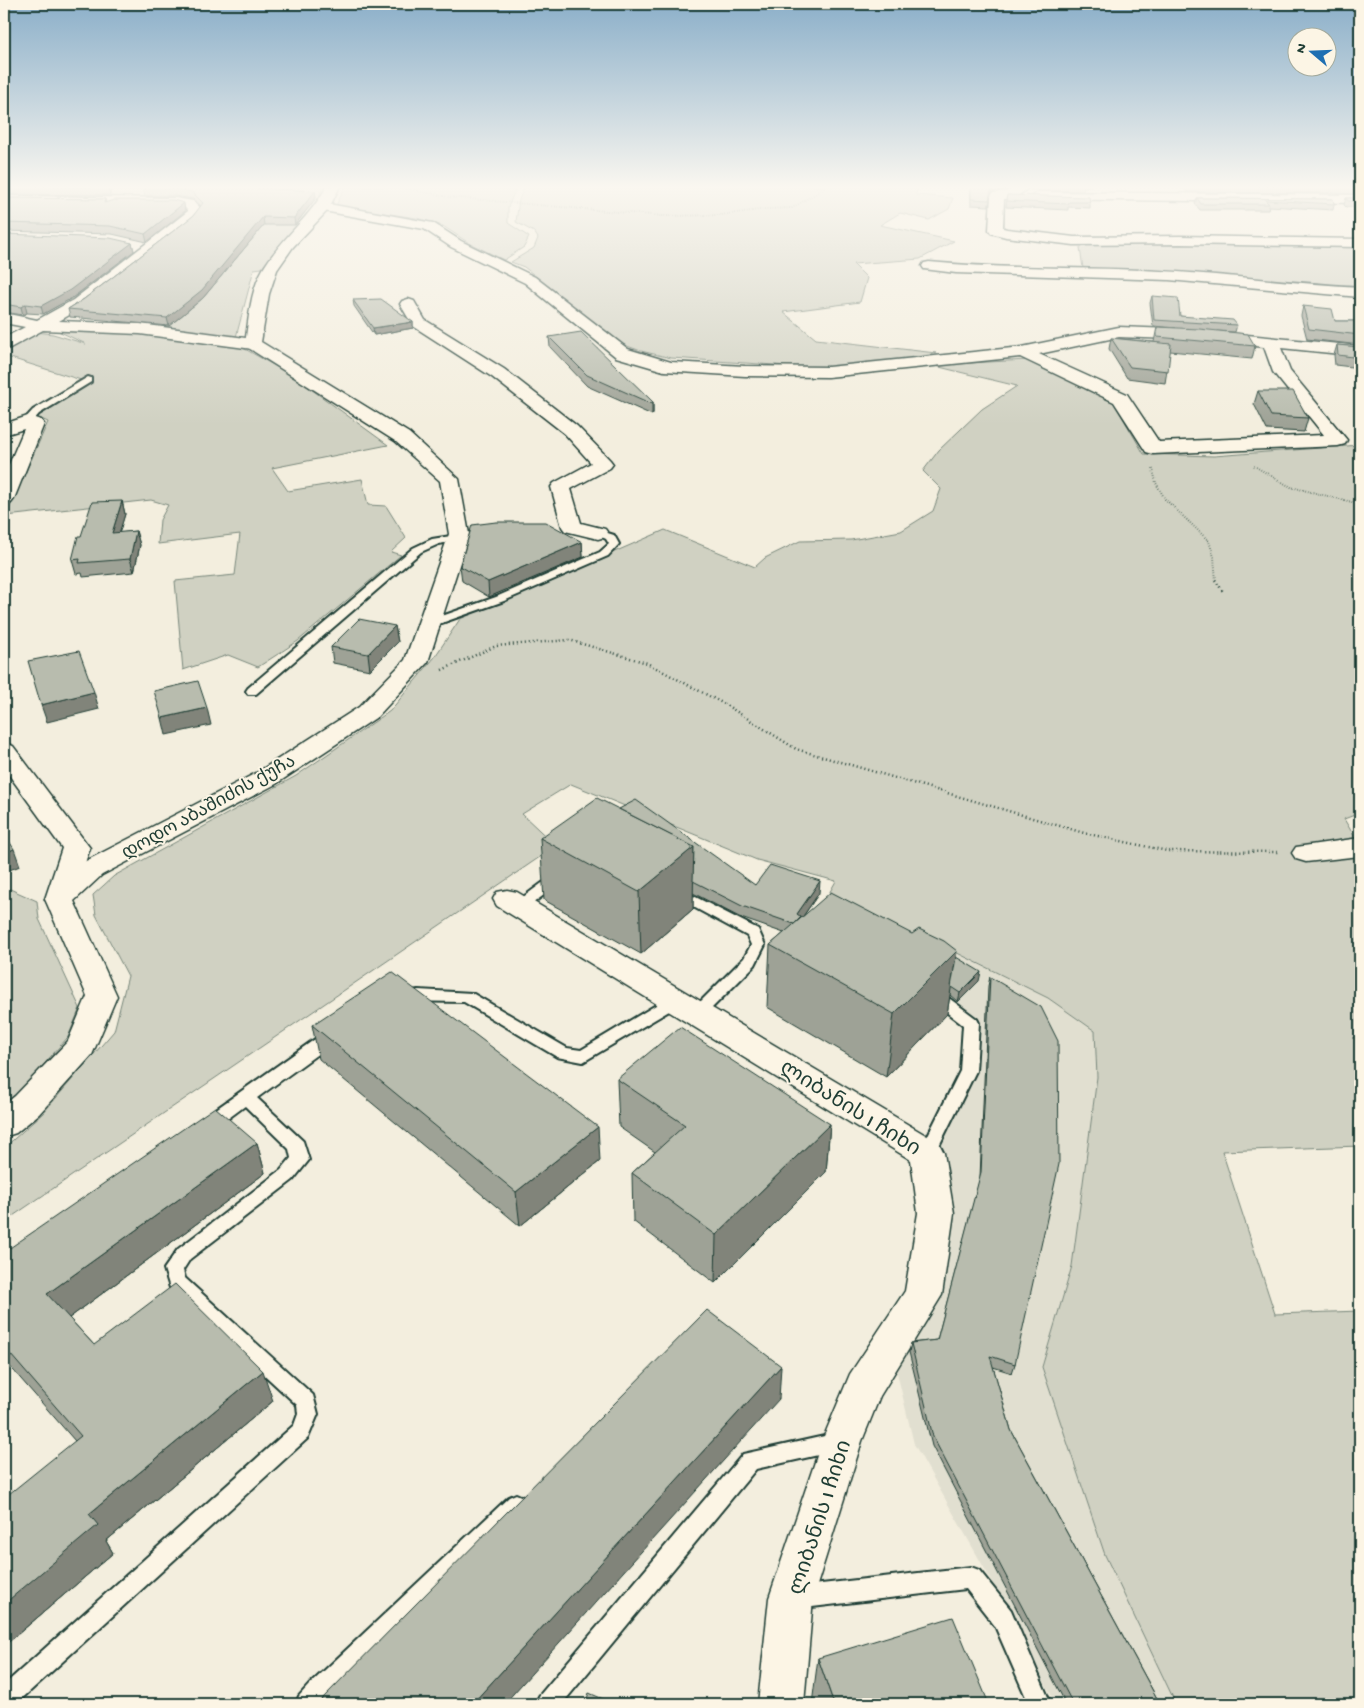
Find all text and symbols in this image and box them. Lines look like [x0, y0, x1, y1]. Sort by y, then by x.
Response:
north arrow [1286, 28, 1336, 78]
text: N [1293, 41, 1312, 56]
street label: დოდო აბაშიძის ქუჩა [119, 752, 300, 865]
street label: ლიბანის I ჩიხი [774, 1056, 925, 1163]
street label: ლიბანის I ჩიხი [785, 1437, 859, 1598]

